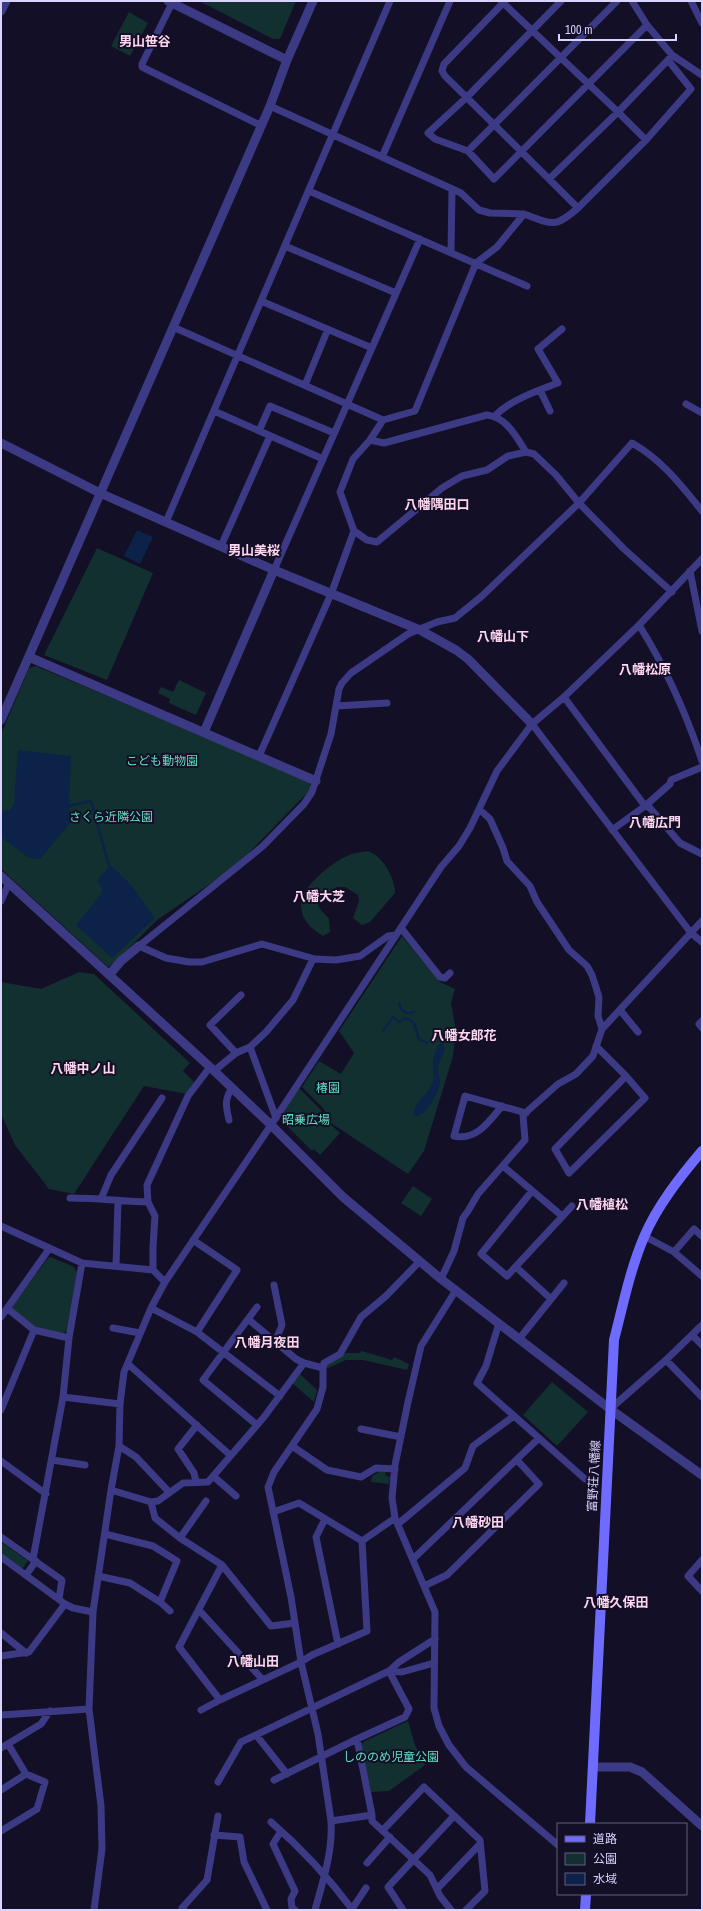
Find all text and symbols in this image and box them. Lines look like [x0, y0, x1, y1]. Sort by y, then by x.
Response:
scale bar [559, 16, 676, 42]
text: 100 m [565, 22, 592, 38]
district label: 男山笹谷 [119, 33, 171, 50]
district label: 八幡隅田口 [404, 496, 470, 513]
district label: 男山美桜 [228, 542, 280, 559]
district label: 八幡山下 [477, 628, 529, 645]
district label: 八幡松原 [619, 661, 671, 678]
park label: こども動物園 [126, 753, 198, 769]
park label: さくら近隣公園 [69, 809, 153, 825]
district label: 八幡広門 [629, 814, 681, 831]
district label: 八幡大芝 [293, 888, 345, 905]
district label: 八幡女郎花 [431, 1027, 497, 1044]
district label: 八幡中ノ山 [50, 1060, 116, 1077]
park label: 椿園 [316, 1080, 340, 1096]
park label: 昭乗広場 [282, 1112, 330, 1128]
district label: 八幡植松 [576, 1196, 628, 1213]
district label: 八幡月夜田 [234, 1334, 300, 1351]
street label: 富野荘八幡線 [584, 1440, 604, 1512]
district label: 八幡砂田 [452, 1514, 504, 1531]
district label: 八幡久保田 [583, 1594, 649, 1611]
district label: 八幡山田 [227, 1653, 279, 1670]
park label: しののめ児童公園 [343, 1749, 439, 1765]
legend [557, 1823, 687, 1895]
text: 道路 [593, 1831, 617, 1847]
text: 公園 [593, 1851, 617, 1867]
text: 水域 [593, 1871, 617, 1887]

